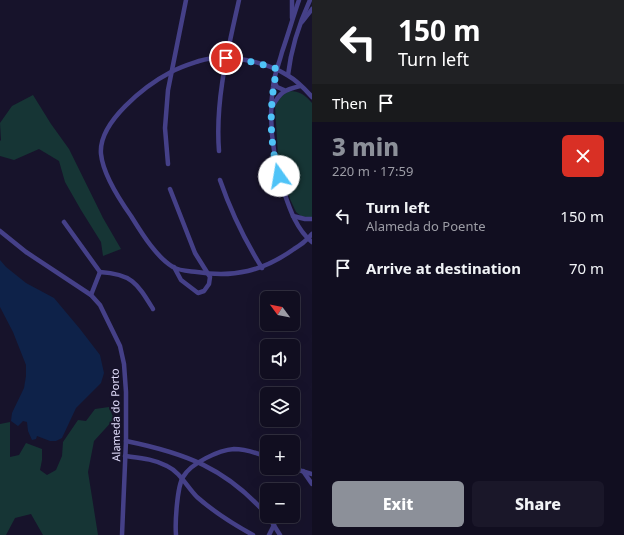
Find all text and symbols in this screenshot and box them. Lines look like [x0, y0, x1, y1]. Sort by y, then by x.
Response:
text: 150 m [398, 11, 481, 49]
icon: left [332, 16, 384, 68]
pin [209, 41, 243, 75]
icon: arrive [215, 47, 237, 69]
text: Turn left [398, 47, 469, 71]
icon: arrive [375, 92, 397, 114]
text: Then [332, 93, 367, 113]
text: 3 min [332, 130, 399, 163]
button: close [562, 135, 604, 177]
position arrow [258, 155, 300, 197]
text: 220 m · 17:59 [332, 162, 413, 180]
text: Turn left [366, 197, 430, 217]
icon: left [332, 205, 354, 227]
text: 150 m [560, 206, 604, 226]
text: Alameda do Poente [366, 217, 485, 235]
icon: arrive [332, 257, 354, 279]
text: Arrive at destination [366, 258, 521, 278]
text: 70 m [569, 258, 604, 278]
north arrow [260, 291, 300, 331]
map controls [260, 291, 300, 523]
button: sound [260, 339, 300, 379]
street label: Alameda do Porto [107, 368, 123, 462]
button: layers [260, 387, 300, 427]
button: + [260, 435, 300, 475]
button: Exit [332, 481, 464, 527]
button: Share [472, 481, 604, 527]
button: − [260, 483, 300, 523]

